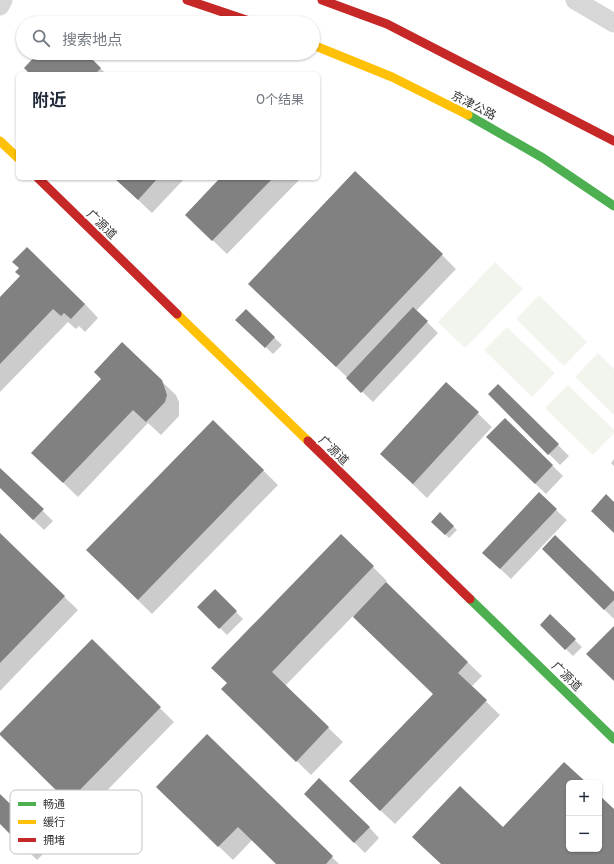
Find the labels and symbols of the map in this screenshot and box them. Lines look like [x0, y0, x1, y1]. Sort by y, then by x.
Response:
street label: 京津公路 [449, 87, 499, 123]
street label: 广源道 [84, 206, 120, 242]
street label: 广源道 [316, 432, 352, 468]
street label: 广源道 [549, 658, 585, 694]
legend [10, 790, 142, 854]
text: 畅通 [43, 797, 65, 811]
text: 缓行 [43, 815, 65, 829]
text: 拥堵 [43, 833, 65, 847]

